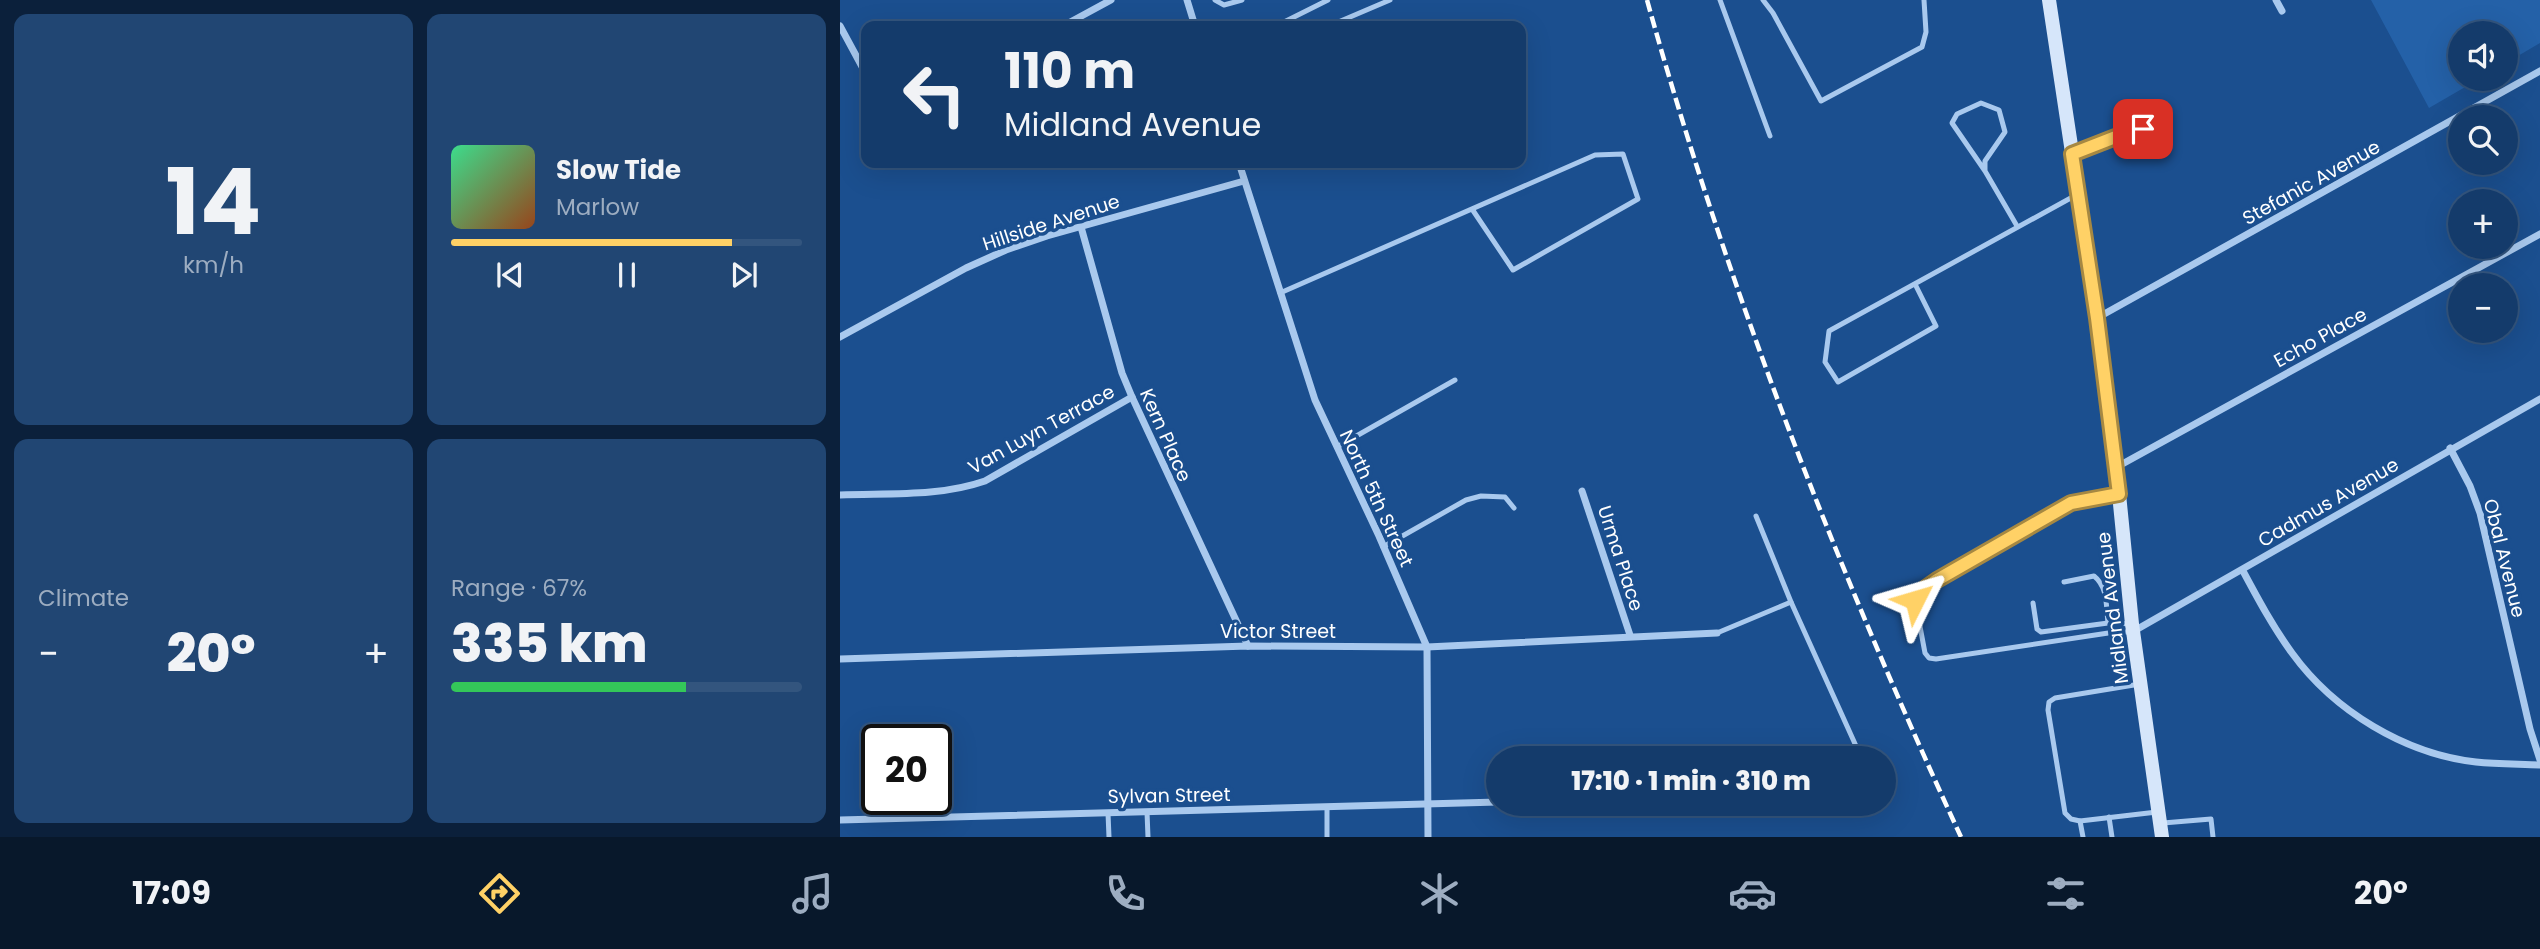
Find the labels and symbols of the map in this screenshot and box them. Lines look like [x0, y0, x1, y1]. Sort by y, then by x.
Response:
pin [2113, 99, 2173, 159]
street label: Stefanic Avenue [2237, 133, 2385, 232]
street label: Hillside Avenue [979, 188, 1123, 257]
street label: Echo Place [2269, 301, 2372, 374]
street label: Van Luyn Terrace [963, 378, 1119, 481]
street label: Kern Place [1133, 384, 1198, 486]
street label: North 5th Street [1333, 425, 1420, 571]
street label: Cadmus Avenue [2253, 451, 2404, 554]
street label: Obal Avenue [2477, 496, 2532, 620]
street label: Urma Place [1591, 502, 1650, 614]
street label: Midland Avenue [2090, 530, 2135, 685]
position arrow [1878, 563, 1952, 637]
street label: Victor Street [1220, 618, 1336, 645]
speed limit sign: 20 [861, 724, 952, 815]
street label: Sylvan Street [1107, 781, 1231, 810]

